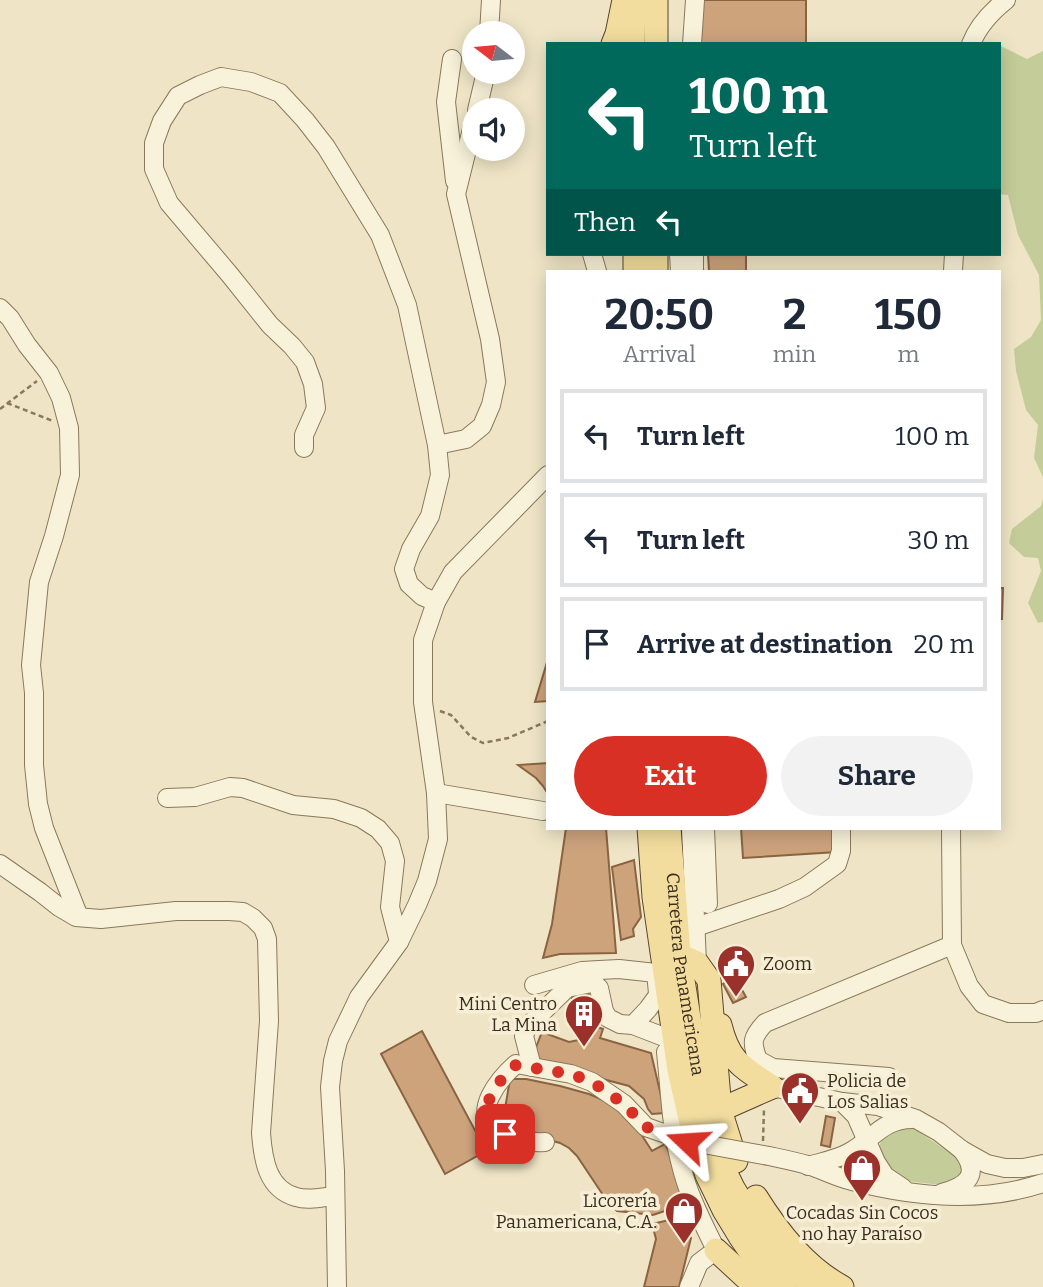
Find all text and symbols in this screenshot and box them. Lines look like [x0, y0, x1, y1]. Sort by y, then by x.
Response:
north arrow [462, 21, 525, 84]
map controls [462, 21, 525, 161]
text: 100 m [689, 67, 828, 126]
icon: left [574, 70, 665, 161]
button: sound [462, 98, 525, 161]
text: Turn left [689, 127, 817, 165]
icon: left [650, 203, 688, 241]
text: Then [574, 207, 636, 238]
text: 20:50 [605, 290, 714, 340]
text: 2 [783, 290, 806, 340]
text: 150 [875, 290, 942, 340]
text: Arrival [623, 340, 696, 368]
text: min [773, 340, 816, 368]
text: m [898, 340, 920, 368]
icon: left [578, 417, 616, 455]
text: Turn left [637, 421, 745, 452]
text: 100 m [895, 421, 969, 452]
icon: left [578, 521, 616, 559]
text: Turn left [637, 525, 745, 556]
text: 30 m [908, 525, 969, 556]
icon: arrive [578, 625, 616, 663]
text: Arrive at destination [637, 629, 892, 660]
text: 20 m [913, 629, 974, 660]
button: Exit [574, 736, 767, 816]
button: Share [781, 736, 973, 816]
street label: Carretera Panamericana [662, 872, 709, 1077]
public building icon: Zoom [715, 943, 757, 998]
place label: Zoom [763, 953, 812, 975]
place label: Mini Centro La Mina [458, 993, 557, 1036]
building icon: Mini Centro La Mina [563, 993, 605, 1048]
public building icon: Policia de Los Salias [779, 1070, 821, 1125]
place label: Policia de Los Salias [827, 1070, 908, 1113]
pin [475, 1104, 535, 1164]
position arrow [650, 1105, 724, 1179]
icon: arrive [486, 1115, 524, 1153]
shop icon: Cocadas Sin Cocos no hay Paraíso [841, 1147, 883, 1202]
place label: Licorería Panamericana, C.A. [496, 1190, 657, 1233]
shop icon: Licorería Panamericana, C.A. [663, 1190, 705, 1245]
place label: Cocadas Sin Cocos no hay Paraíso [786, 1202, 938, 1245]

